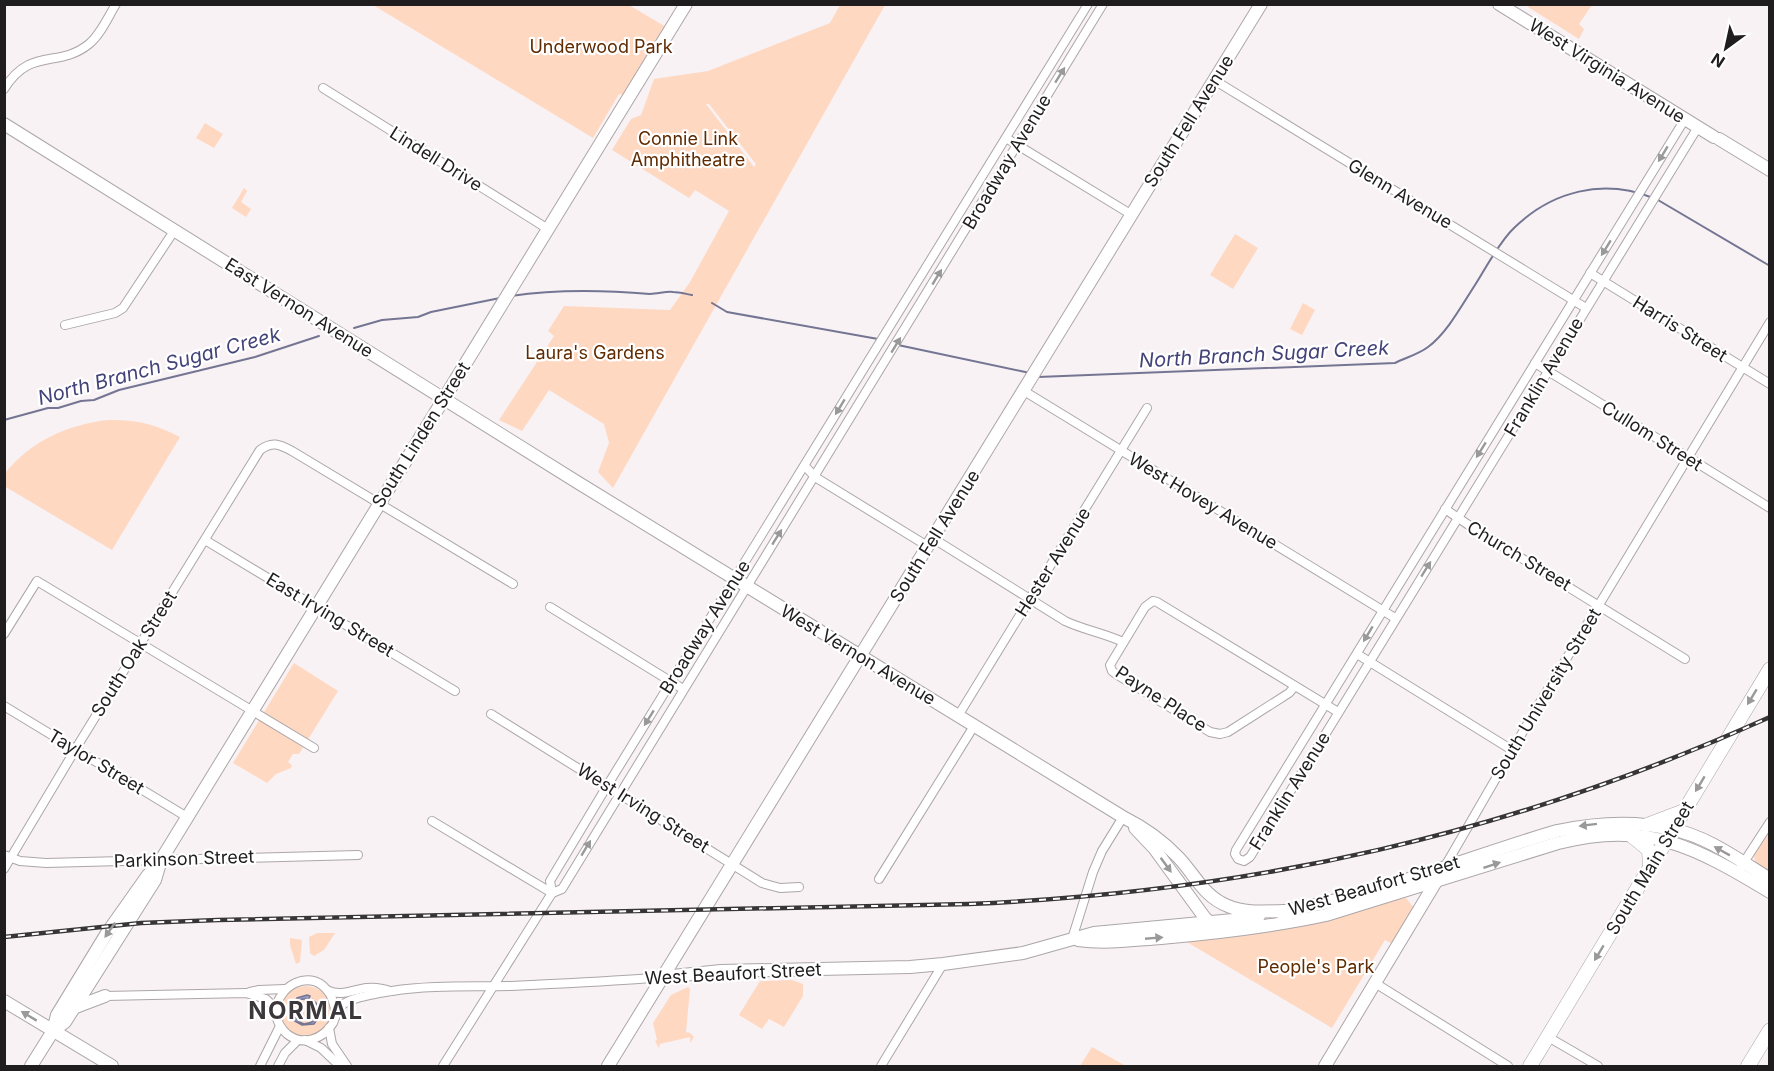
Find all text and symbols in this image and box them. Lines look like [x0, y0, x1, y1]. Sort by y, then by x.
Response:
street label: West Virginia Avenue [1525, 14, 1689, 127]
north arrow [1696, 18, 1756, 78]
park label: Underwood Park [529, 36, 673, 57]
text: N [1707, 49, 1728, 72]
street label: South Fell Avenue [1139, 51, 1238, 191]
one-way arrow [1054, 67, 1065, 83]
street label: Broadway Avenue [958, 91, 1055, 233]
street label: Lindell Drive [386, 122, 486, 195]
park label: Connie Link Amphitheatre [631, 128, 745, 170]
one-way arrow [1658, 146, 1669, 162]
street label: Glenn Avenue [1344, 154, 1456, 233]
one-way arrow [1600, 240, 1611, 256]
street label: East Vernon Avenue [221, 253, 377, 362]
one-way arrow [931, 269, 942, 285]
street label: Harris Street [1629, 291, 1731, 366]
street label: Franklin Avenue [1500, 313, 1587, 440]
water label: North Branch Sugar Creek [35, 322, 284, 410]
water label: North Branch Sugar Creek [1138, 335, 1391, 373]
one-way arrow [890, 337, 901, 353]
park label: Laura's Gardens [525, 342, 665, 363]
street label: South Linden Street [367, 358, 474, 511]
street label: Cullom Street [1598, 396, 1707, 475]
one-way arrow [835, 399, 846, 415]
one-way arrow [1476, 442, 1487, 458]
street label: West Hovey Avenue [1125, 448, 1281, 553]
street label: South Fell Avenue [885, 466, 984, 606]
street label: Hester Avenue [1011, 503, 1095, 620]
street label: Church Street [1463, 516, 1575, 595]
one-way arrow [772, 529, 783, 545]
street label: Broadway Avenue [655, 556, 754, 697]
one-way arrow [1420, 560, 1431, 577]
street label: East Irving Street [263, 568, 398, 661]
street label: South Oak Street [86, 587, 181, 720]
street label: West Vernon Avenue [777, 600, 940, 709]
street label: South University Street [1486, 604, 1605, 783]
one-way arrow [1363, 626, 1374, 642]
street label: Payne Place [1112, 661, 1211, 736]
one-way arrow [1747, 689, 1758, 705]
one-way arrow [643, 710, 654, 726]
street label: Taylor Street [45, 725, 148, 798]
street label: Franklin Avenue [1245, 728, 1334, 854]
street label: West Irving Street [573, 758, 713, 857]
one-way arrow [1695, 776, 1705, 793]
street label: South Main Street [1601, 797, 1698, 938]
one-way arrow [1579, 820, 1598, 830]
one-way arrow [581, 840, 592, 856]
street label: Parkinson Street [113, 846, 255, 871]
one-way arrow [1714, 846, 1731, 856]
street label: West Beaufort Street [1286, 851, 1462, 920]
one-way arrow [1160, 858, 1172, 873]
one-way arrow [1483, 859, 1501, 869]
one-way arrow [105, 922, 116, 938]
one-way arrow [1144, 933, 1163, 943]
one-way arrow [1593, 945, 1604, 961]
park label: People's Park [1258, 956, 1375, 977]
street label: West Beaufort Street [644, 958, 822, 989]
district label: NORMAL [248, 996, 364, 1025]
one-way arrow [21, 1010, 37, 1021]

